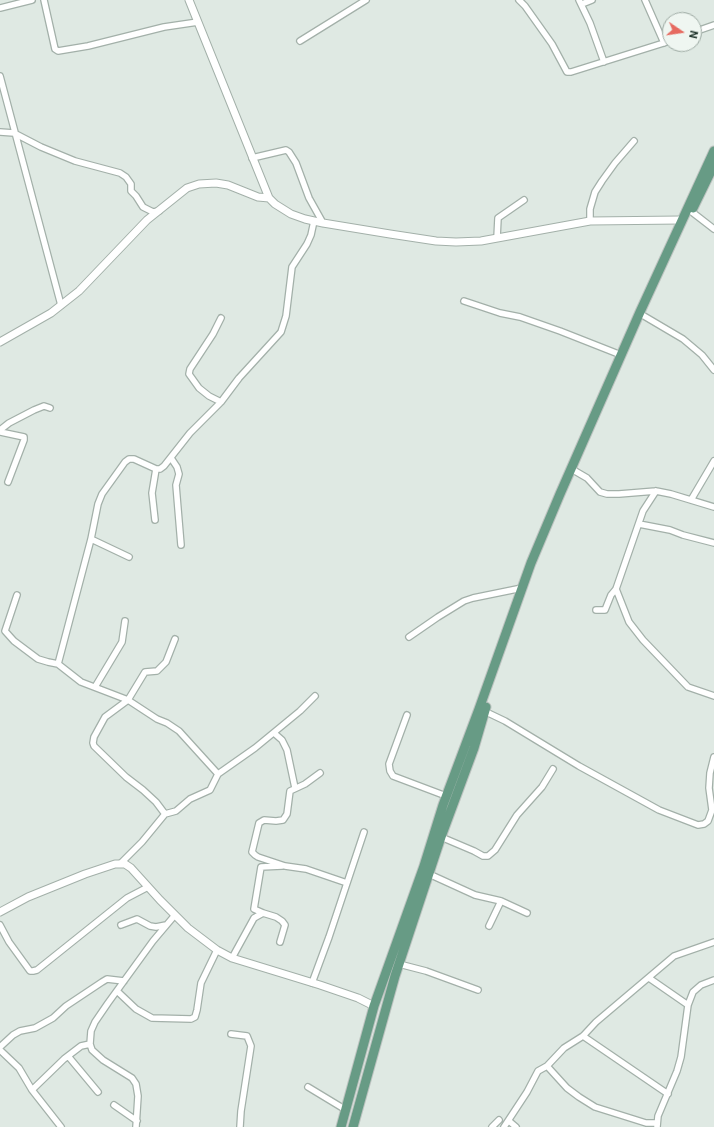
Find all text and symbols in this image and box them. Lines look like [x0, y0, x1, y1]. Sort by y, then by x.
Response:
north arrow [662, 12, 702, 52]
text: N [686, 29, 700, 40]

